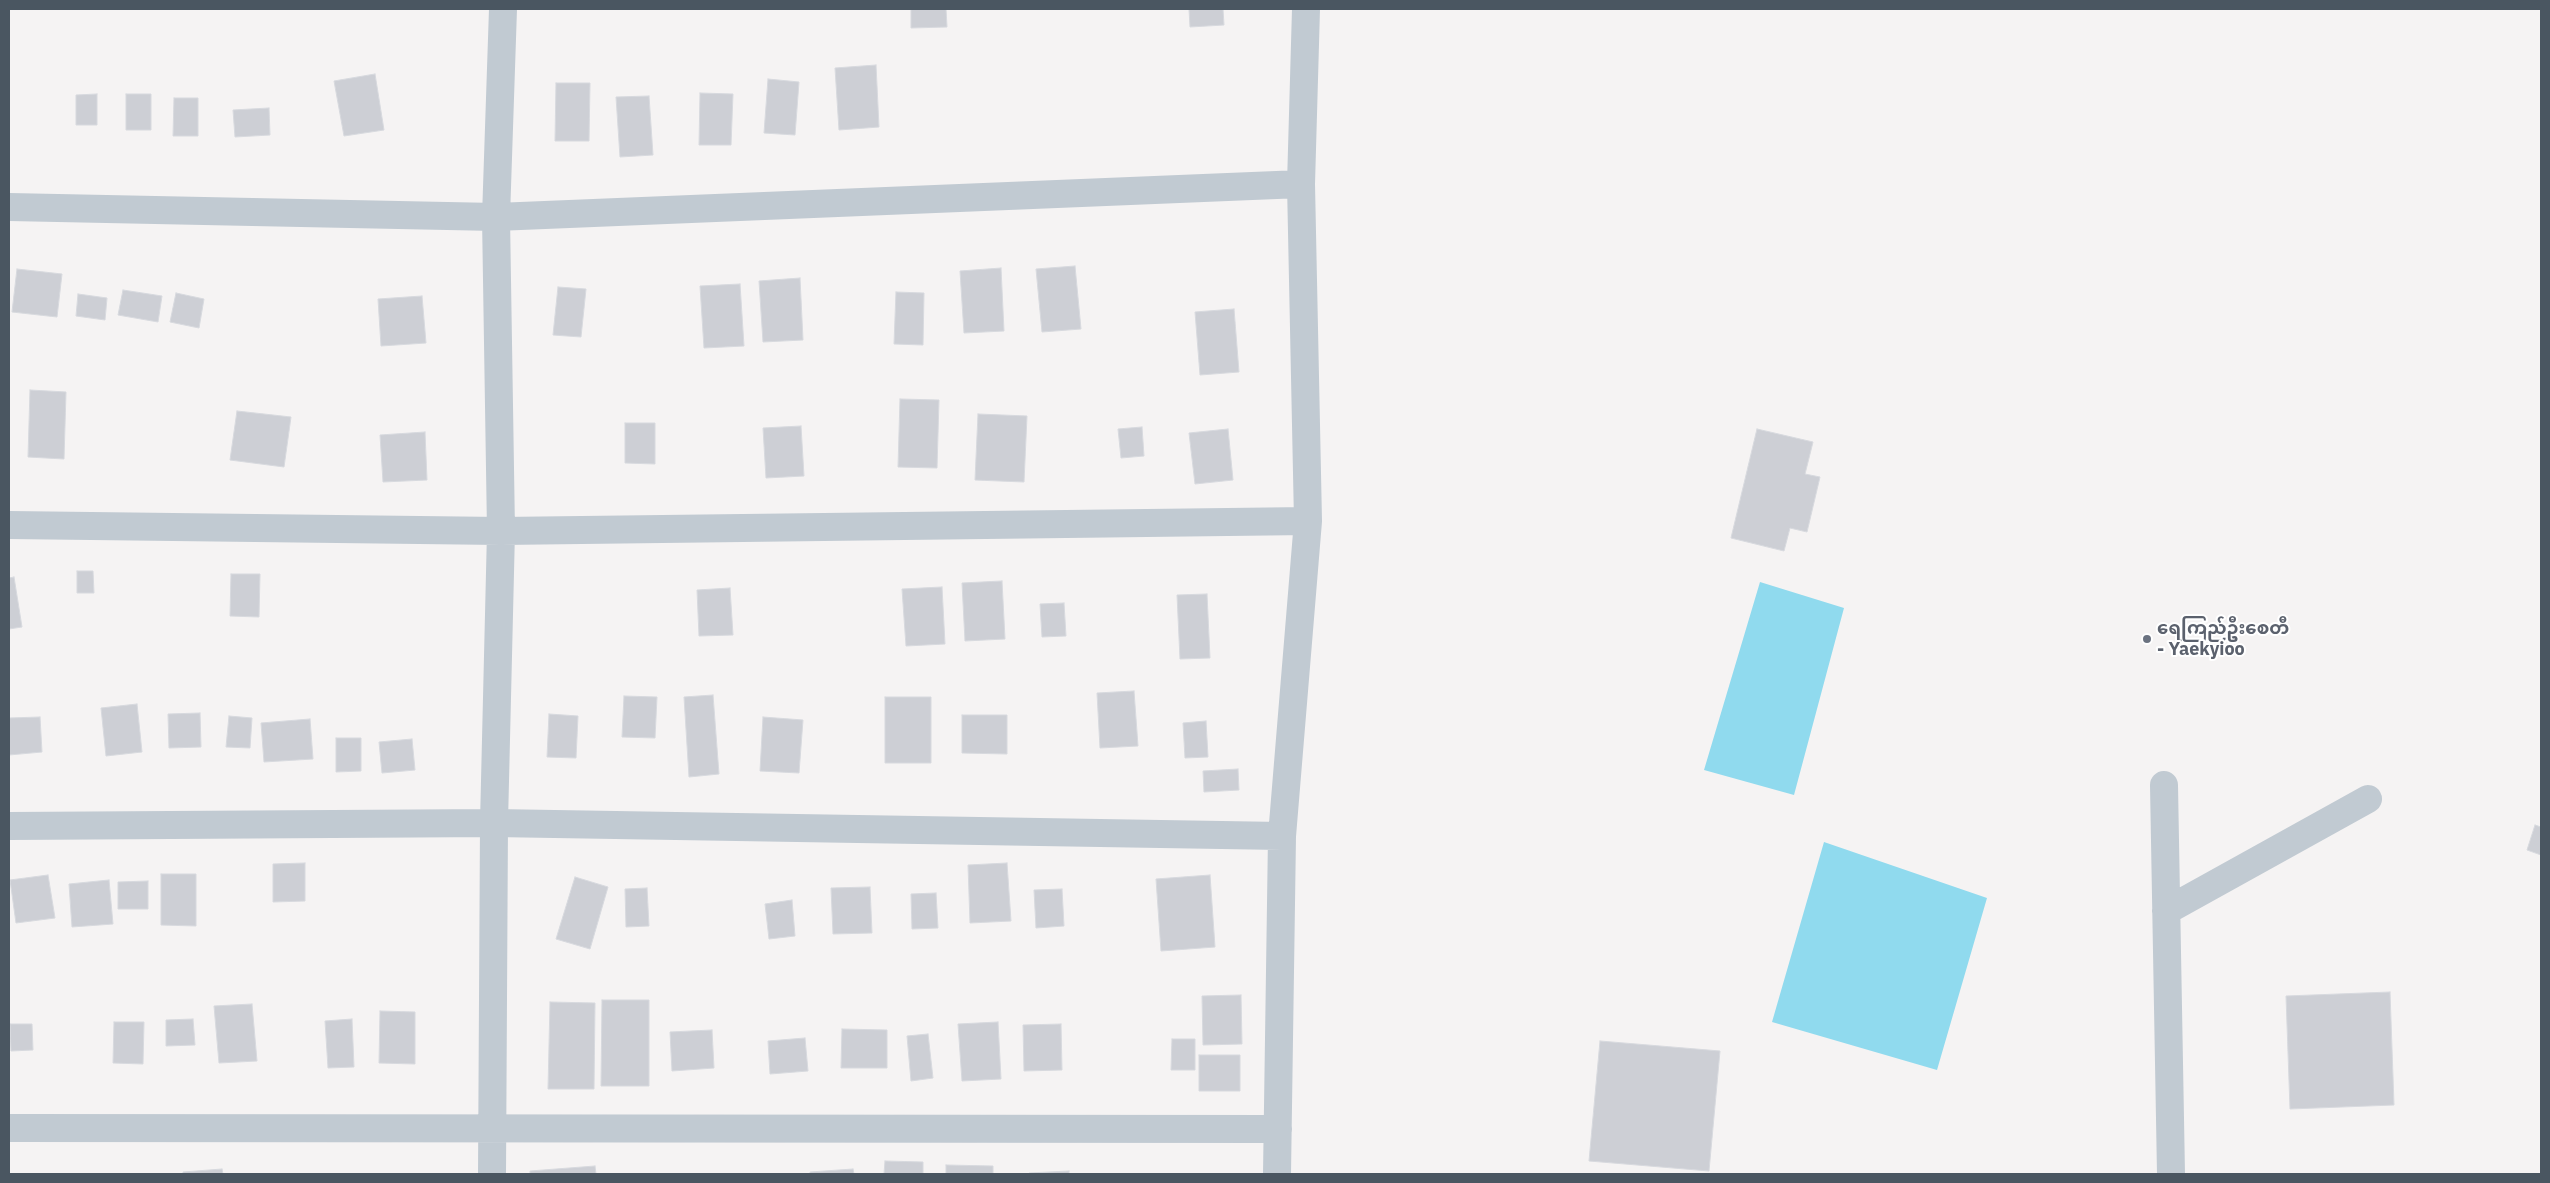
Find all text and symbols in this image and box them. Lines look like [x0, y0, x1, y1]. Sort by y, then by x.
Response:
place label: ရေကြည်ဦးစေတီ - Yaekyioo [2157, 618, 2289, 660]
marker: ရေကြည်ဦးစေတီ - Yaekyioo [2141, 633, 2153, 645]

